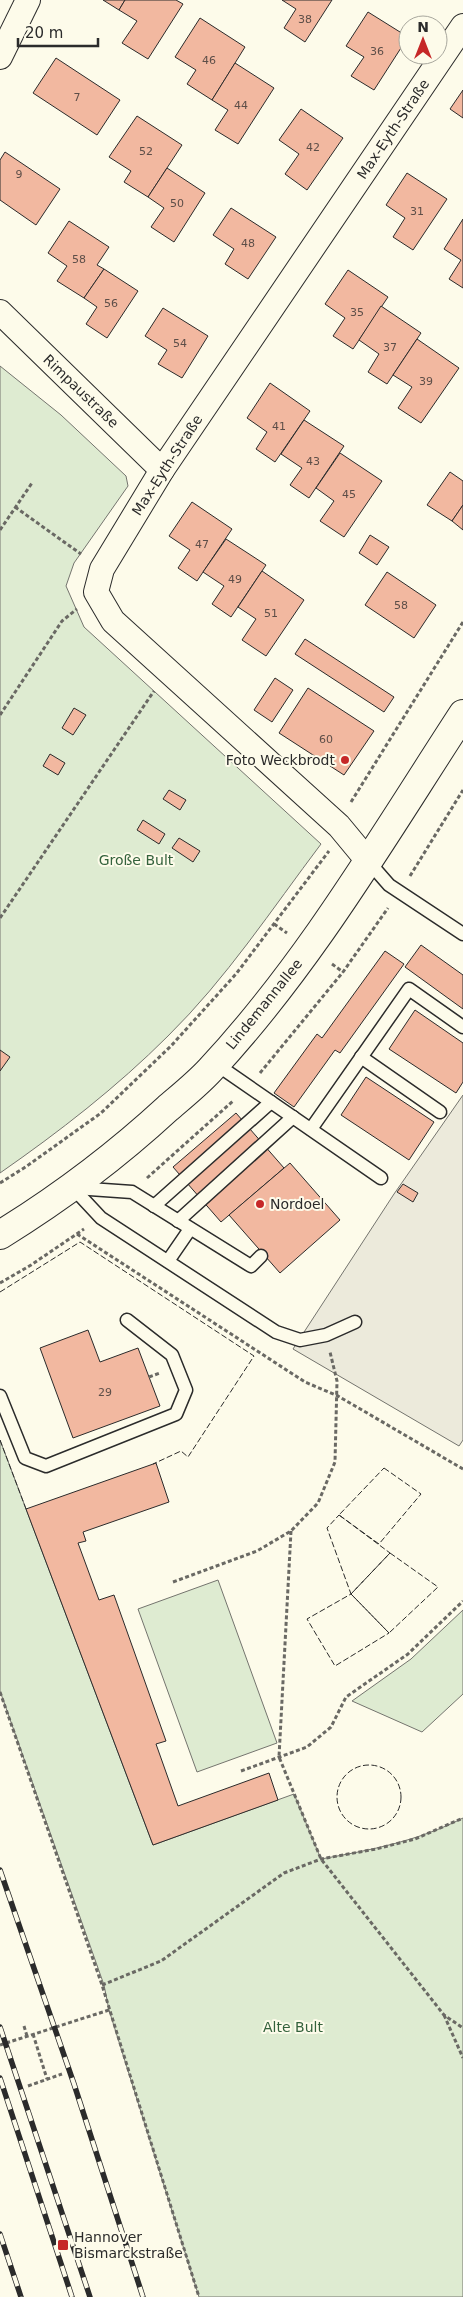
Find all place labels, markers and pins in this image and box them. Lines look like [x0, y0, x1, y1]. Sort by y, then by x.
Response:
place label: Foto Weckbrodt [226, 752, 336, 768]
marker: Foto Weckbrodt [339, 754, 351, 766]
place label: Nordoel [270, 1196, 325, 1212]
marker: Nordoel [254, 1198, 266, 1210]
place label: Hannover Bismarckstraße [74, 2229, 183, 2261]
marker: Hannover Bismarckstraße [56, 2238, 70, 2252]

